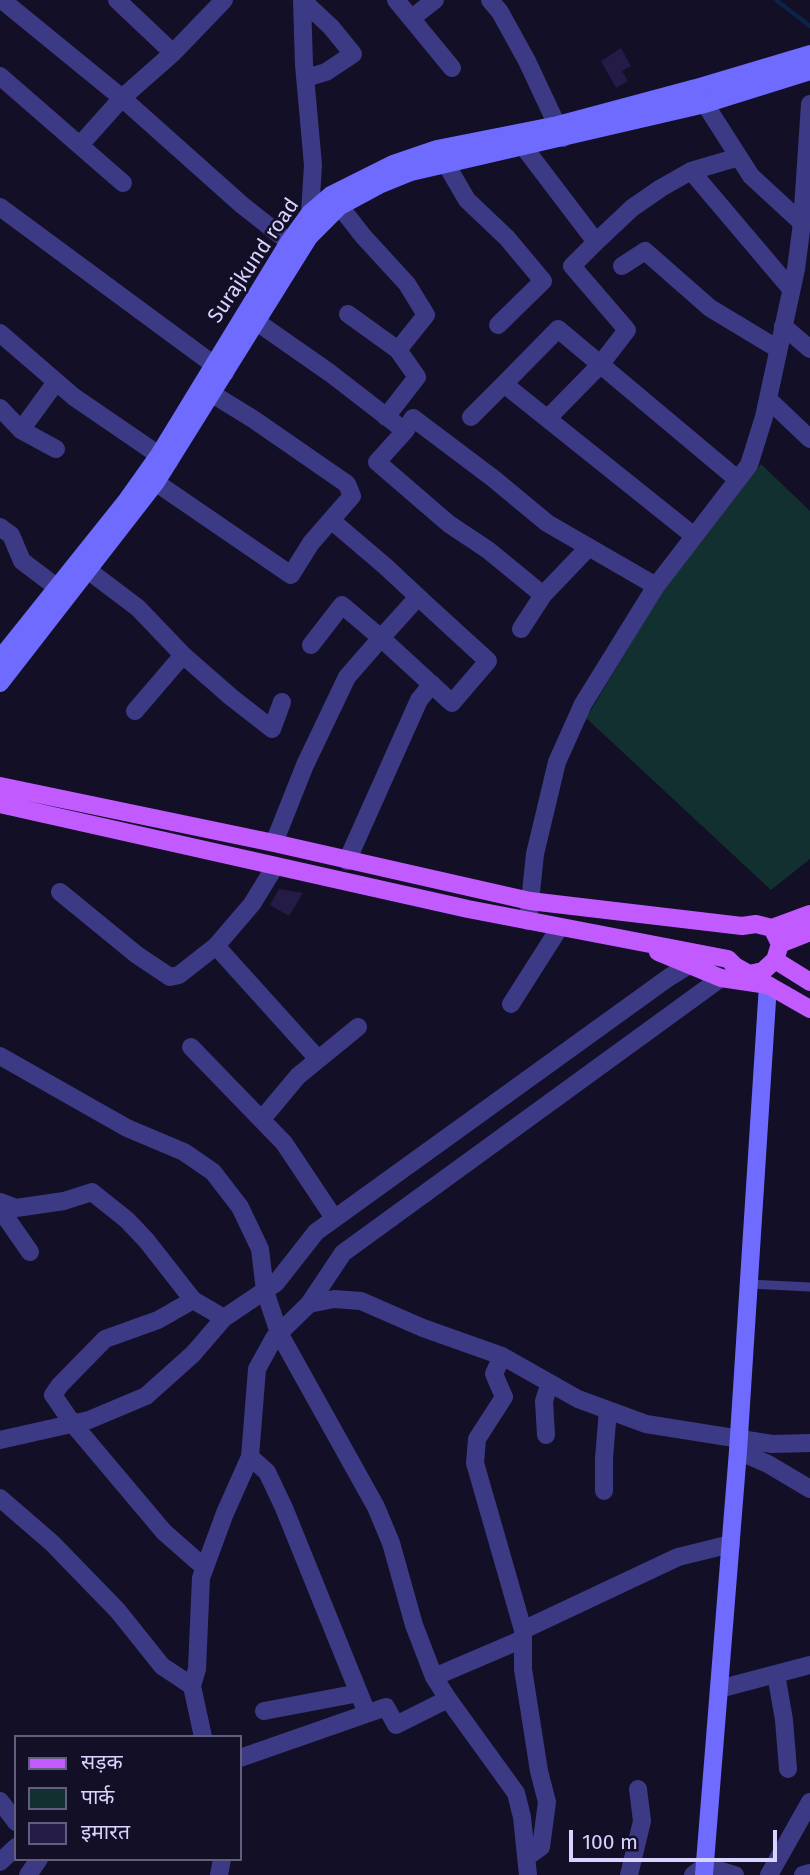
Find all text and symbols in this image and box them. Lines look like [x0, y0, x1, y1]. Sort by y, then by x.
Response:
street label: Surajkund road [203, 194, 305, 328]
legend [14, 1735, 242, 1861]
text: सड़क [81, 1749, 123, 1775]
text: पार्क [81, 1784, 115, 1810]
scale bar [572, 1815, 780, 1859]
text: इमारत [81, 1819, 130, 1845]
text: 100 m [582, 1829, 638, 1855]

